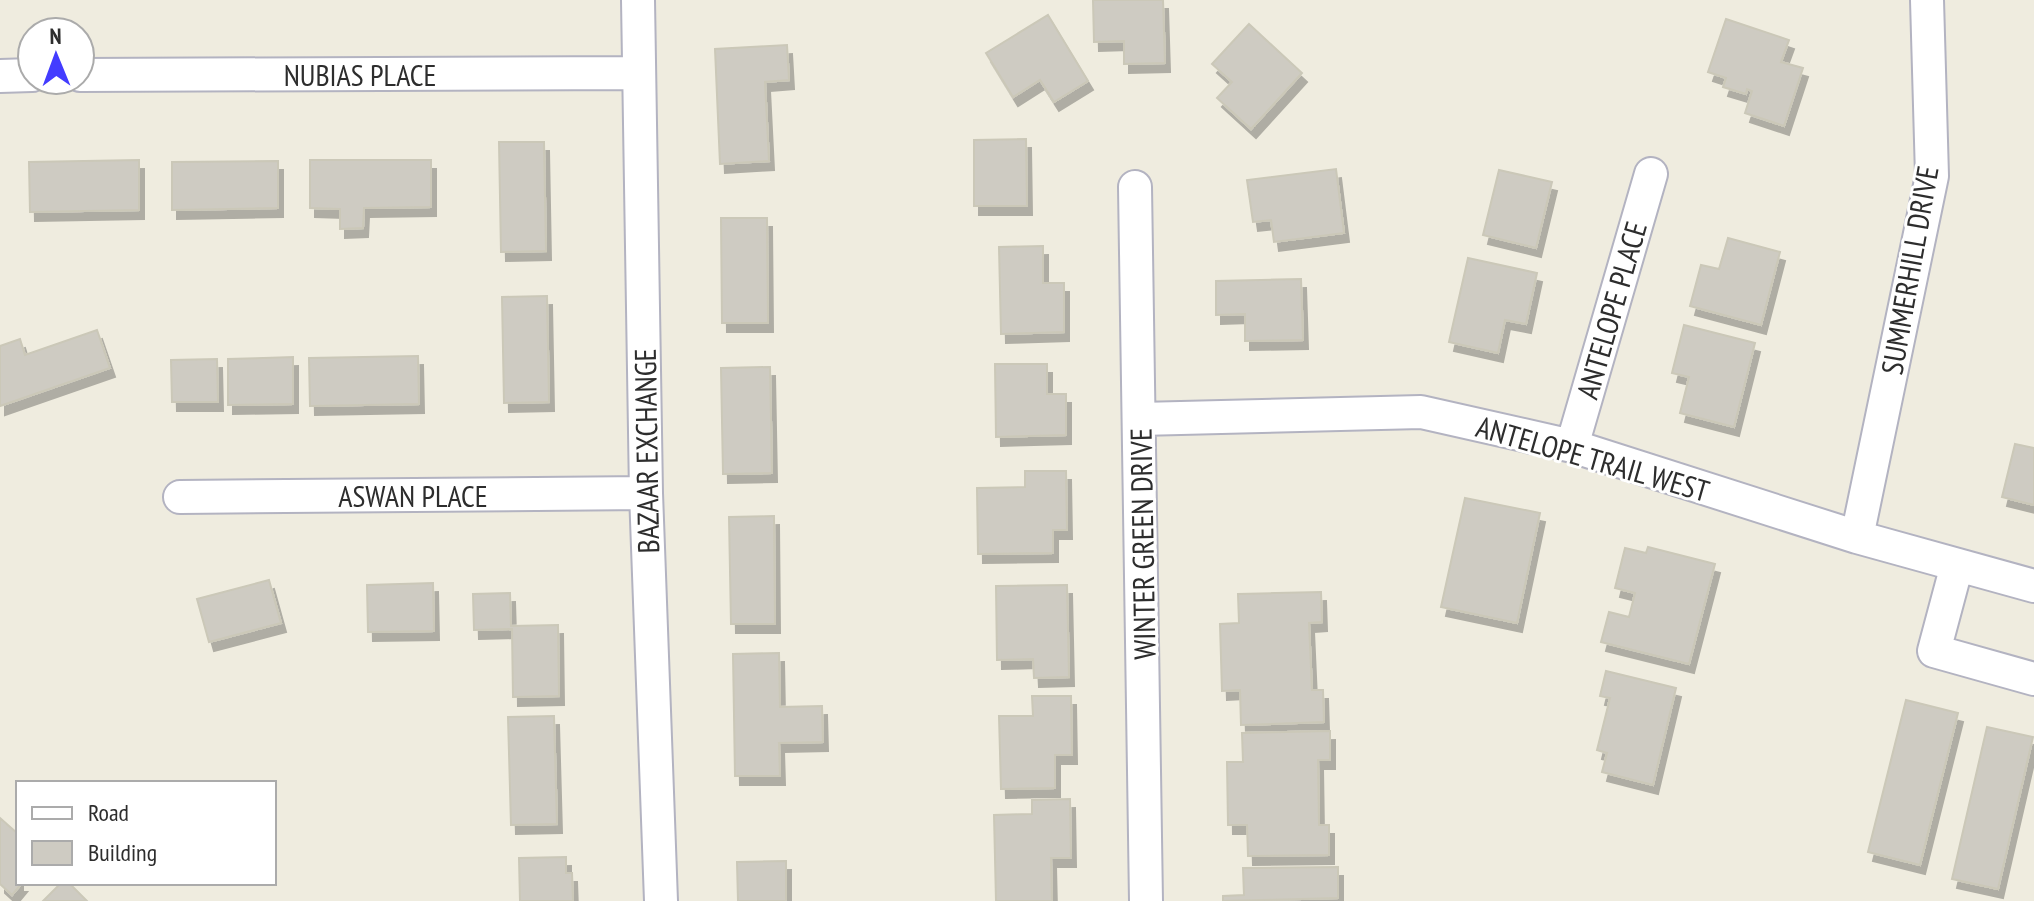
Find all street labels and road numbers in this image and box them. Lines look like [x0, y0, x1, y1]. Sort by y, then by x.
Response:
street label: NUBIAS PLACE [284, 55, 436, 94]
street label: SUMMERHILL DRIVE [1871, 163, 1947, 377]
street label: ANTELOPE PLACE [1567, 217, 1655, 403]
street label: BAZAAR EXCHANGE [625, 348, 667, 554]
street label: ANTELOPE TRAIL WEST [1472, 406, 1714, 510]
street label: WINTER GREEN DRIVE [1120, 428, 1164, 660]
street label: ASWAN PLACE [338, 476, 488, 515]

